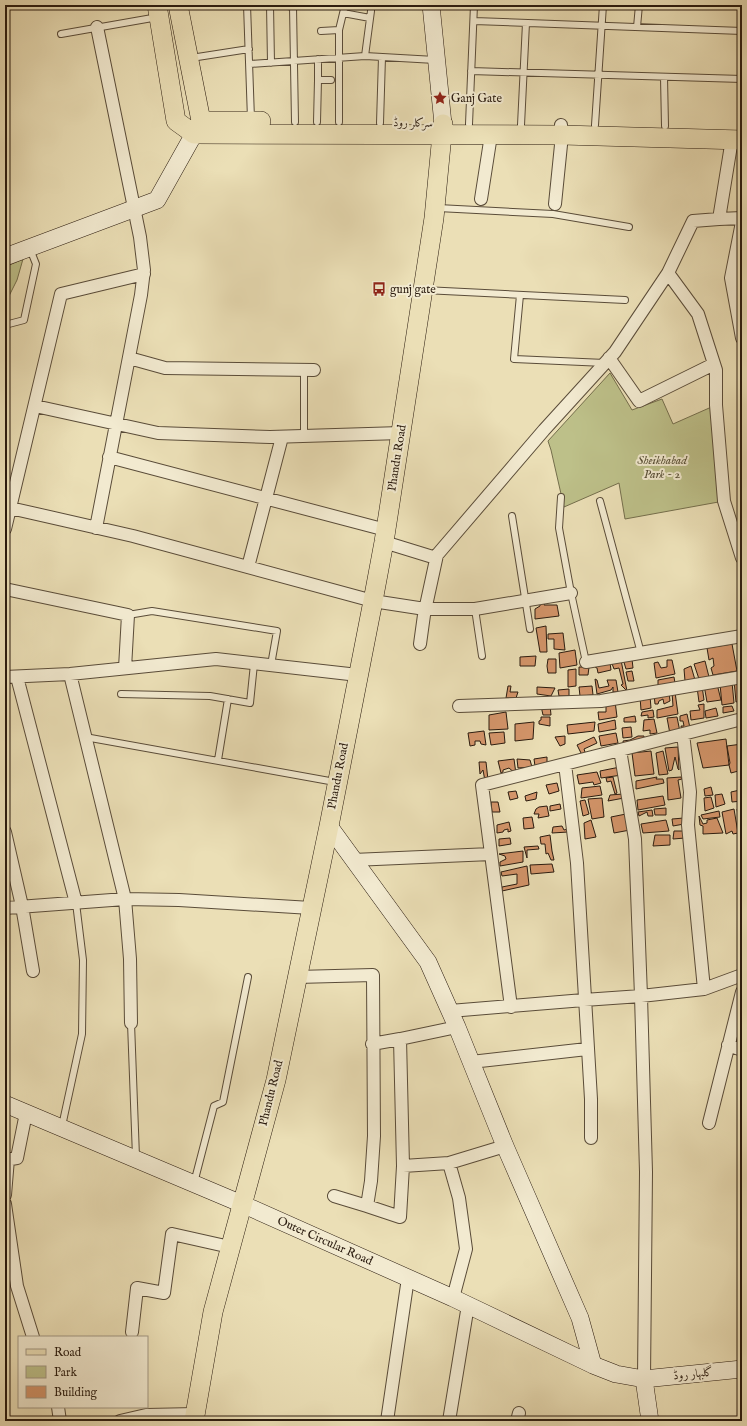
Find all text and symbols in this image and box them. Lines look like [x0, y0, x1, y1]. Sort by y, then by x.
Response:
place icon: Ganj Gate [432, 90, 448, 106]
place label: Ganj Gate [451, 91, 502, 106]
street label: سرکلر روڈ [393, 115, 433, 131]
bus stop icon: gunj gate [371, 281, 387, 297]
place label: gunj gate [390, 282, 436, 297]
street label: Phandu Road [384, 423, 410, 492]
park label: Sheikhabad Park - 2 [637, 453, 688, 482]
street label: Phandu Road [324, 741, 352, 810]
street label: Phandu Road [256, 1058, 287, 1127]
street label: Outer Circular Road [275, 1213, 376, 1269]
legend [18, 1336, 148, 1408]
text: Road [54, 1345, 82, 1360]
street label: گلبہار روڈ [672, 1363, 714, 1384]
text: Park [54, 1365, 77, 1380]
text: Building [54, 1385, 98, 1400]

